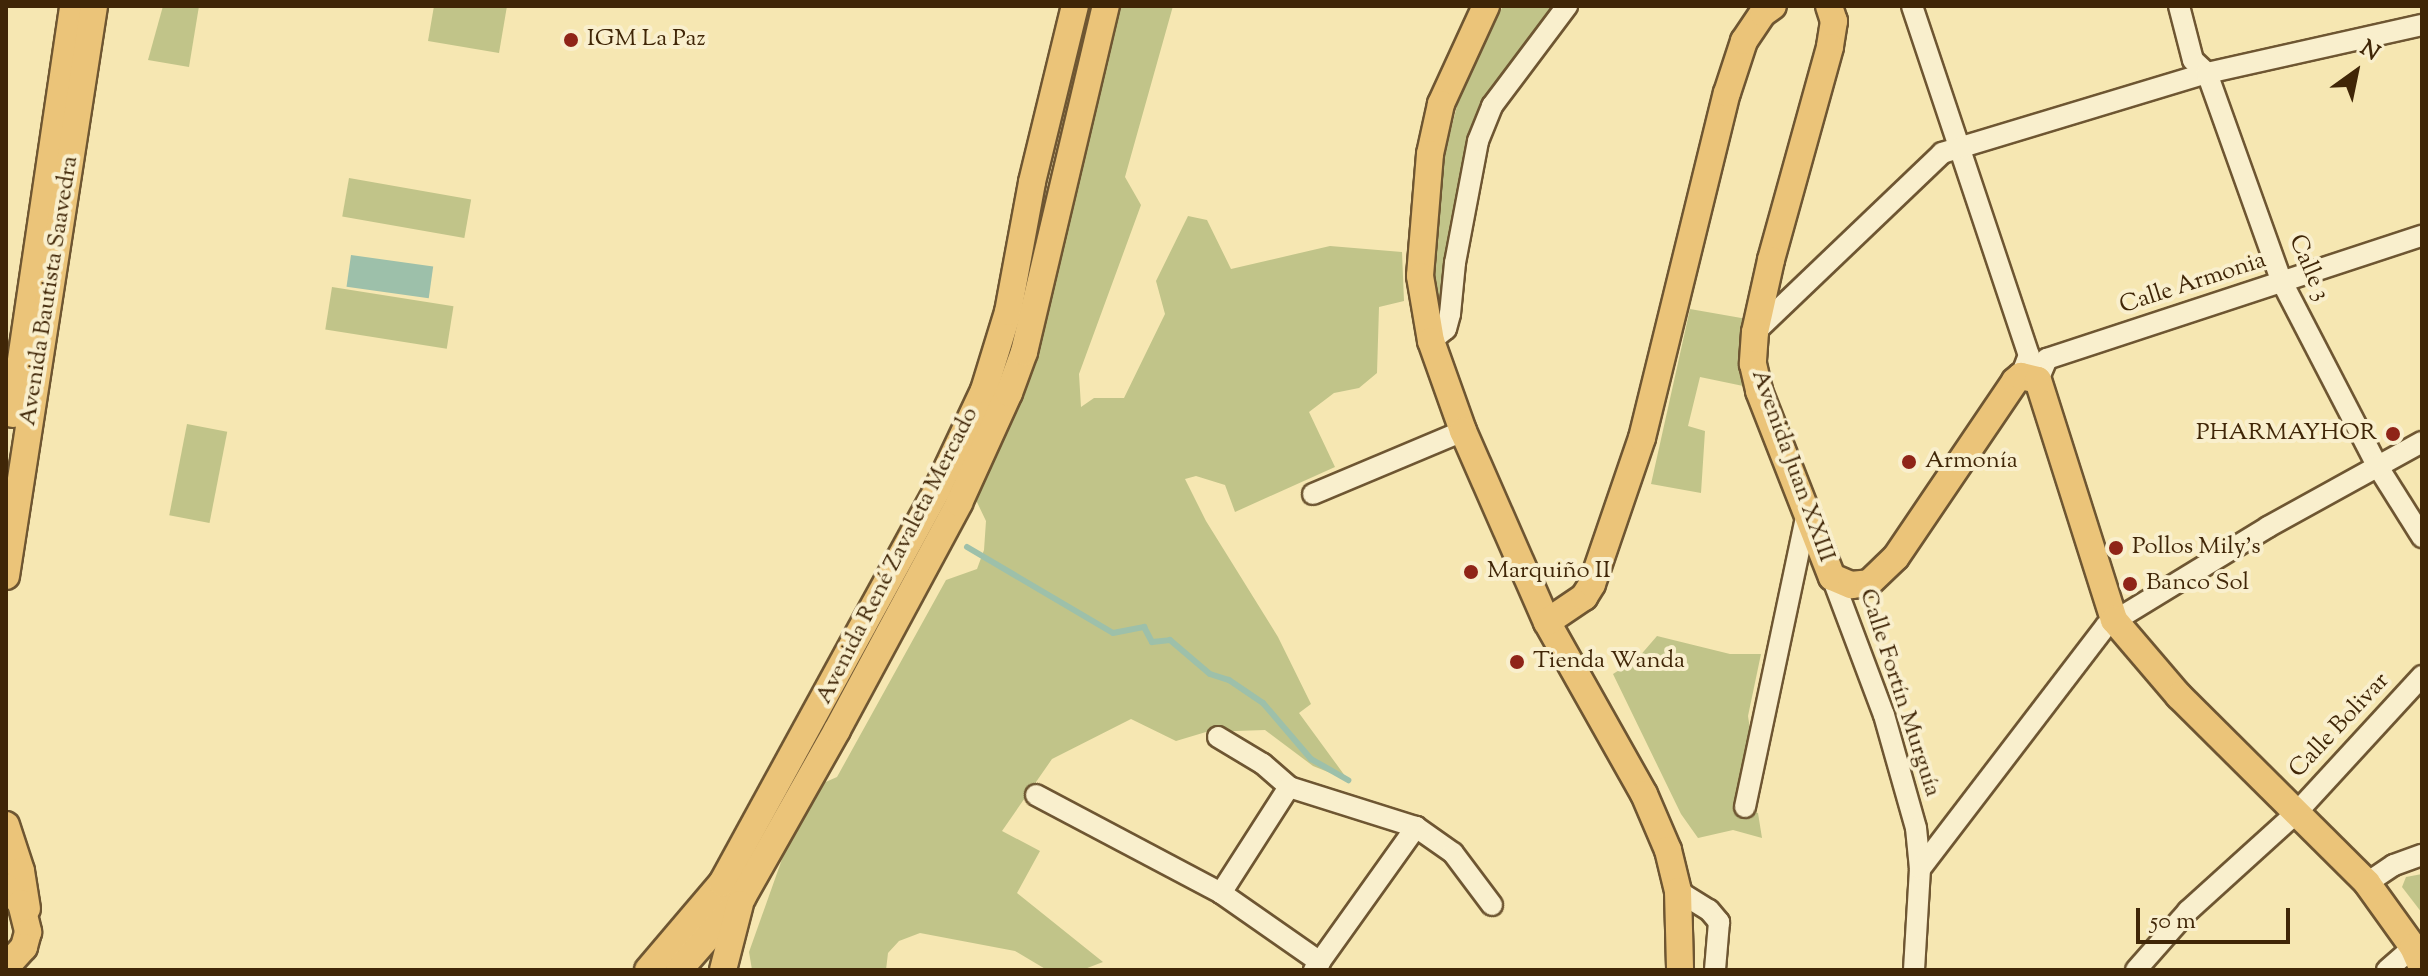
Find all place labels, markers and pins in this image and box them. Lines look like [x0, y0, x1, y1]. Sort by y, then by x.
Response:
place label: IGM La Paz [587, 26, 706, 54]
marker: IGM La Paz [562, 31, 580, 49]
place label: PHARMAYHOR [2196, 420, 2377, 448]
marker: PHARMAYHOR [2384, 425, 2402, 443]
place label: Armonía [1925, 448, 2018, 476]
marker: Armonía [1900, 453, 1918, 471]
place label: Pollos Mily's [2132, 534, 2261, 562]
marker: Pollos Mily's [2107, 539, 2125, 557]
place label: Marquiño II [1487, 558, 1611, 586]
marker: Marquiño II [1462, 563, 1480, 581]
place label: Banco Sol [2146, 570, 2249, 598]
marker: Banco Sol [2121, 575, 2139, 593]
place label: Tienda Wanda [1533, 648, 1685, 676]
marker: Tienda Wanda [1508, 653, 1526, 671]

